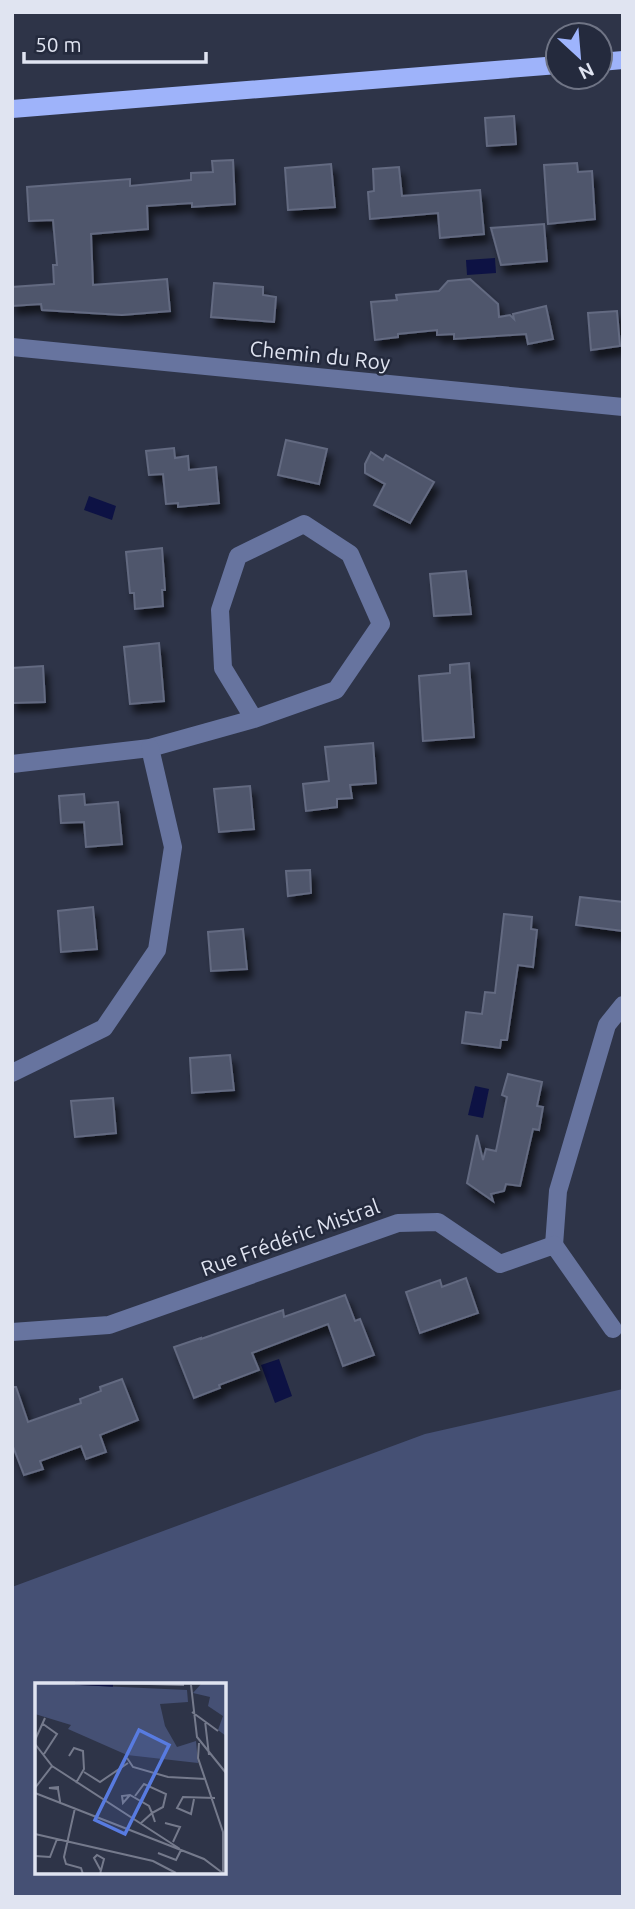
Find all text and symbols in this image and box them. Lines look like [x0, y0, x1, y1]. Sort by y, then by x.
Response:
scale bar [24, 21, 206, 65]
north arrow [544, 21, 614, 91]
text: 50 m [35, 32, 82, 56]
text: N [575, 58, 598, 84]
street label: Chemin du Roy [249, 336, 391, 374]
street label: Rue Frédéric Mistral [197, 1194, 383, 1280]
inset map [35, 1683, 226, 1874]

